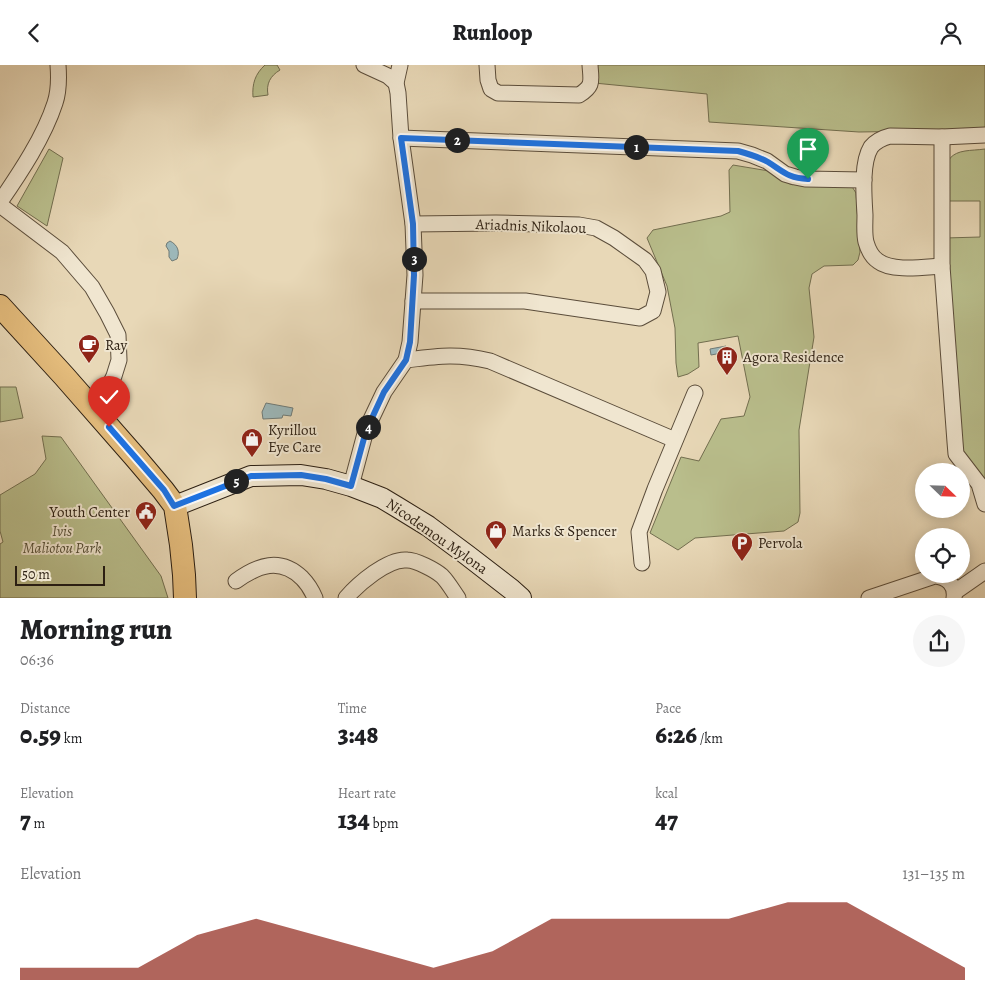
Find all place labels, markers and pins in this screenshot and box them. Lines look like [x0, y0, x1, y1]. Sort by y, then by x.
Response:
pin: 2 [444, 127, 470, 153]
pin [787, 128, 829, 179]
pin: 1 [624, 135, 648, 159]
pin: 3 [402, 247, 426, 271]
cafe icon: Ray [77, 333, 101, 364]
place label: Ray [105, 335, 128, 355]
building icon: Agora Residence [715, 345, 739, 376]
place label: Agora Residence [742, 347, 844, 367]
pin [88, 376, 130, 427]
pin: 4 [356, 415, 380, 439]
place label: Kyrillou Eye Care [268, 420, 322, 457]
shop icon: Kyrillou Eye Care [240, 427, 264, 458]
pin: 5 [224, 469, 248, 493]
public building icon: Youth Center [134, 500, 158, 531]
place label: Youth Center [49, 502, 130, 522]
shop icon: Marks & Spencer [484, 519, 508, 550]
place label: Marks & Spencer [512, 521, 617, 541]
parking icon: Pervola [730, 531, 754, 562]
place label: Pervola [758, 533, 803, 553]

